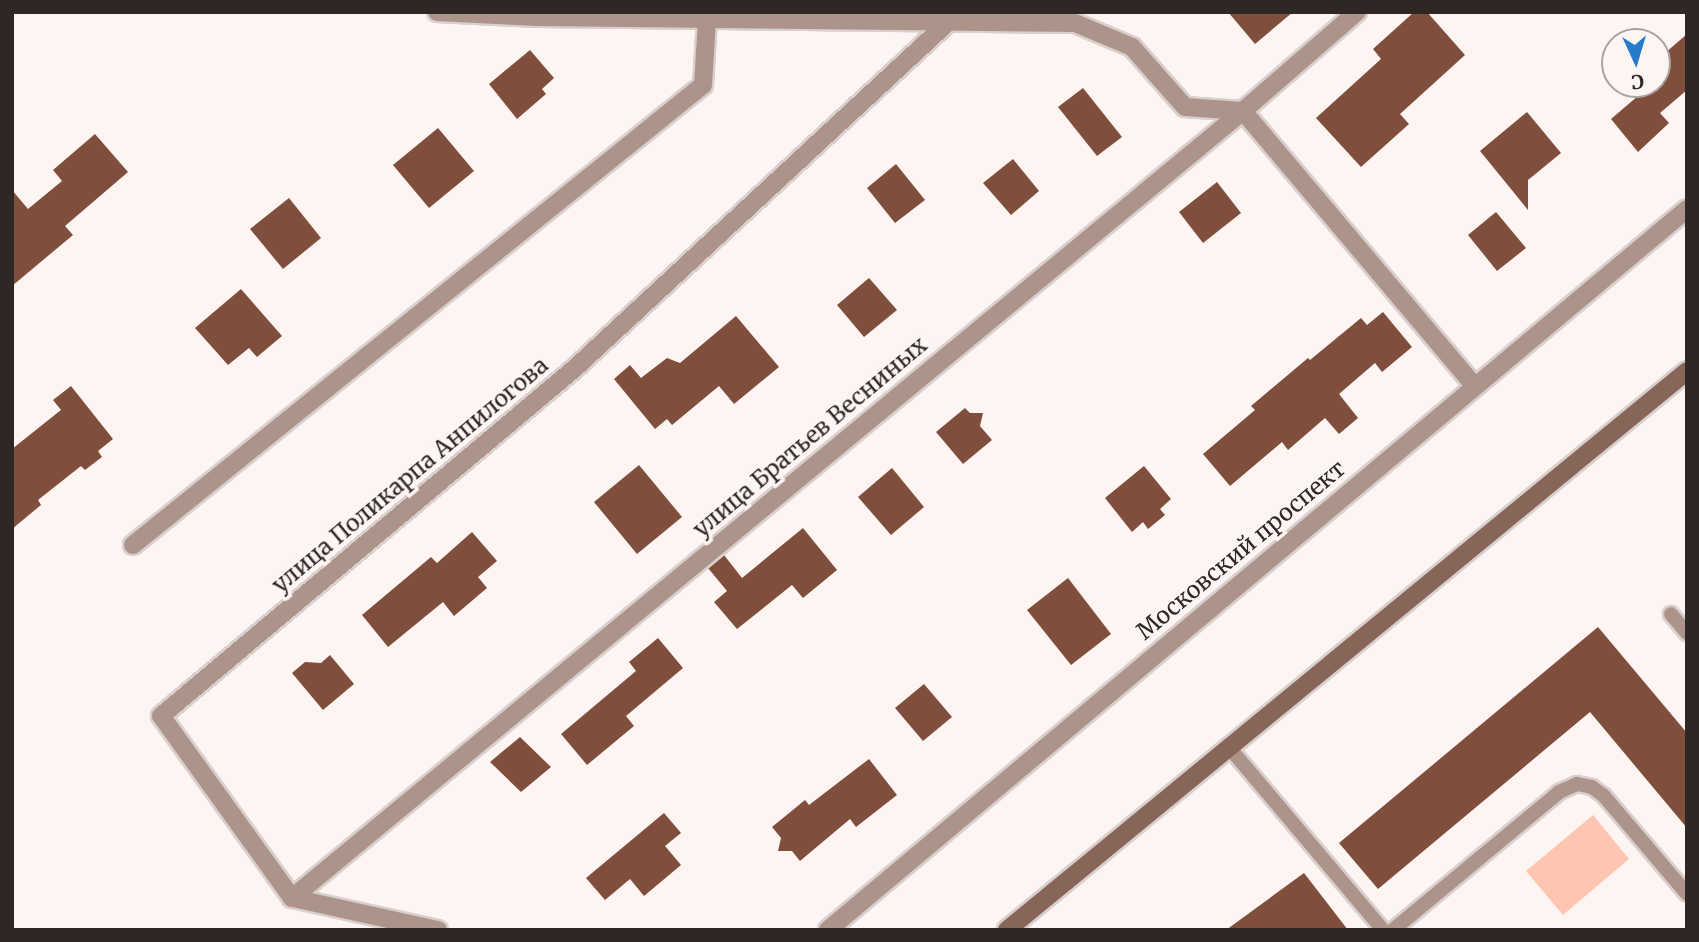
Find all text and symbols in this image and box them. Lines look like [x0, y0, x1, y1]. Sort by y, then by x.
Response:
north arrow [1601, 28, 1671, 98]
text: С [1630, 70, 1644, 94]
street label: улица Братьев Весниных [687, 331, 933, 543]
street label: улица Поликарпа Анпилогова [266, 351, 554, 599]
street label: Московский проспект [1131, 455, 1351, 645]

